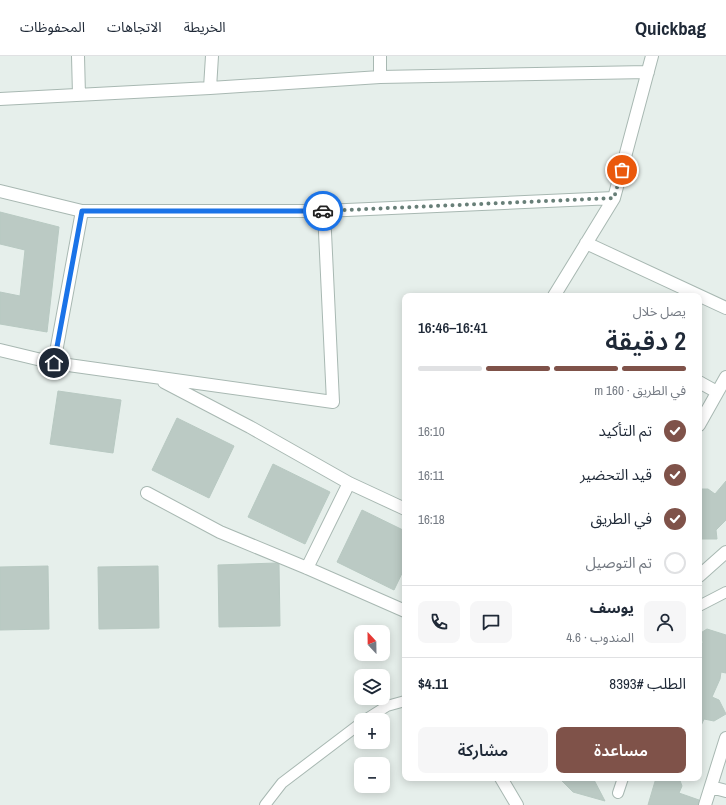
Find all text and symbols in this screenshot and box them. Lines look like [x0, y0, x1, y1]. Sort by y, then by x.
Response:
text: Quickbag [635, 15, 706, 41]
text: المحفوظات [20, 18, 85, 36]
text: الاتجاهات [107, 18, 162, 36]
text: الخريطة [184, 18, 226, 36]
pin [605, 153, 639, 187]
icon: bag [611, 159, 633, 181]
courier [303, 191, 343, 231]
icon: car [312, 200, 334, 222]
text: يصل خلال [633, 303, 686, 320]
text: 16:41–16:46 [418, 317, 487, 338]
text: 2 دقيقة [605, 323, 686, 358]
pin [37, 346, 71, 380]
icon: home [43, 352, 65, 374]
text: في الطريق · 160 m [594, 382, 686, 399]
text: تم التأكيد [599, 420, 652, 441]
icon: check [664, 420, 686, 442]
text: 16:10 [418, 423, 445, 440]
text: قيد التحضير [580, 464, 652, 485]
icon: check [664, 464, 686, 486]
text: 16:11 [418, 467, 444, 484]
text: في الطريق [591, 508, 652, 529]
icon: check [664, 508, 686, 530]
text: 16:18 [418, 511, 445, 528]
text: تم التوصيل [585, 552, 652, 573]
text: يوسف [590, 597, 634, 618]
button: phone [418, 601, 460, 643]
button: chat [470, 601, 512, 643]
button: person [644, 601, 686, 643]
north arrow [354, 625, 390, 661]
map controls [354, 625, 390, 793]
text: المندوب · 4.6 [566, 629, 634, 646]
button: layers [354, 669, 390, 705]
text: $4.11 [418, 673, 448, 694]
text: الطلب #8393 [609, 673, 686, 694]
button: + [354, 713, 390, 749]
button: مشاركة [418, 727, 548, 773]
button: مساعدة [556, 727, 686, 773]
button: − [354, 757, 390, 793]

